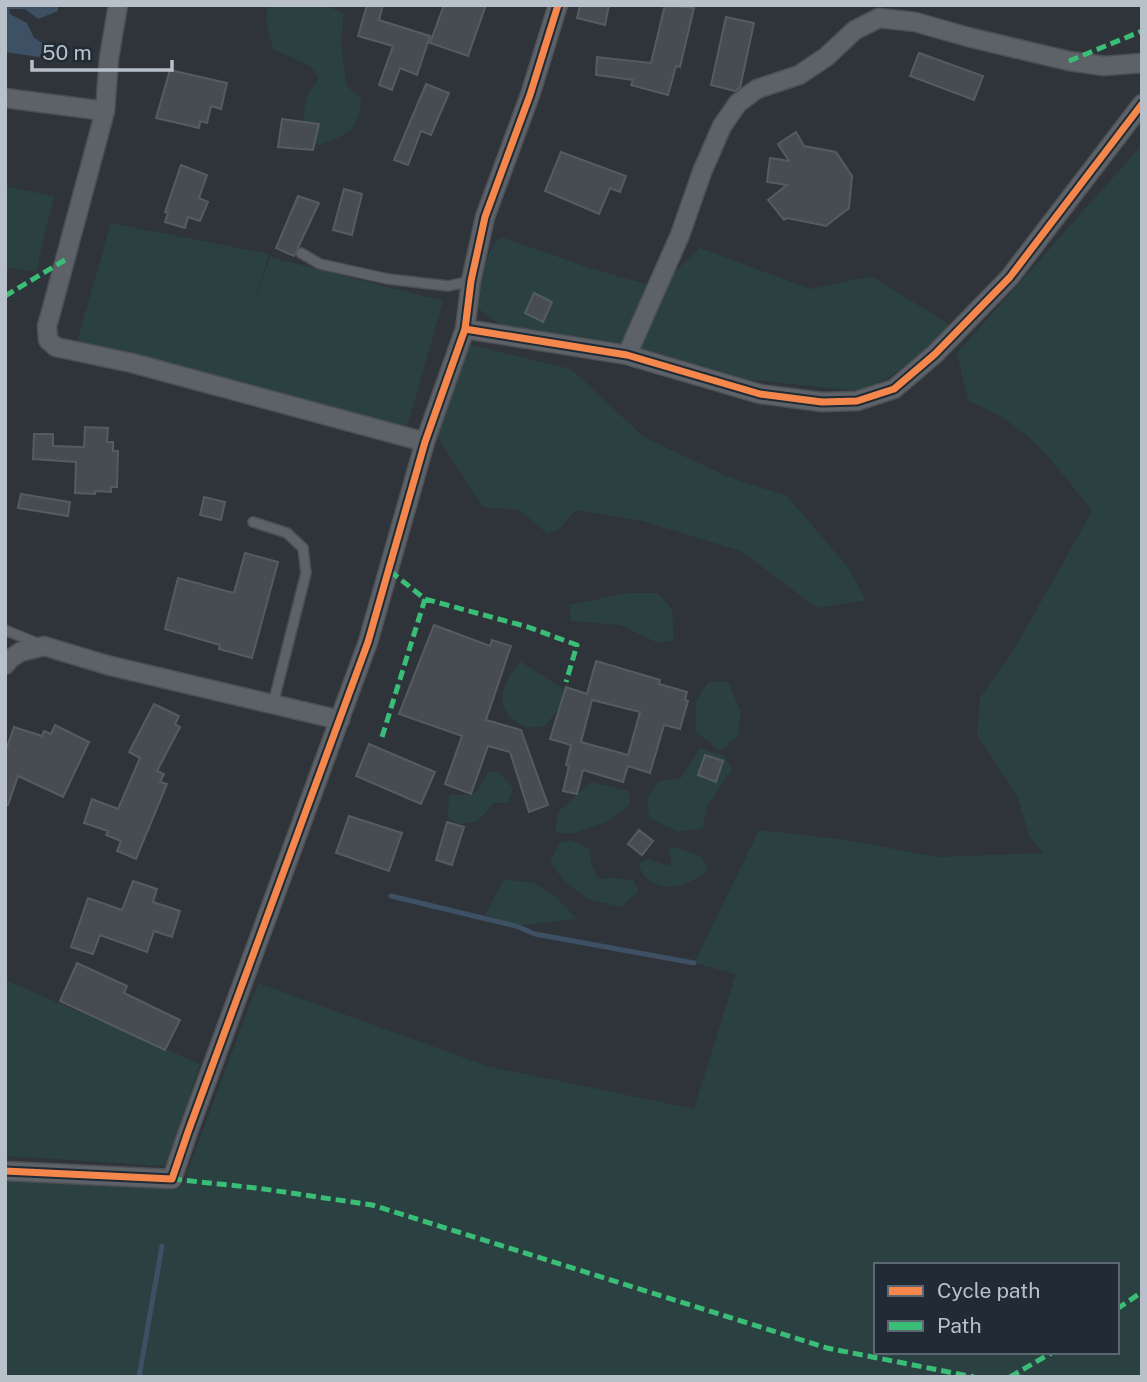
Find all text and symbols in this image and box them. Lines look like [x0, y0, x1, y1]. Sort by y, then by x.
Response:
scale bar [32, 28, 172, 72]
text: 50 m [42, 40, 92, 65]
legend [874, 1263, 1119, 1354]
text: Cycle path [937, 1278, 1040, 1303]
text: Path [937, 1313, 982, 1338]

